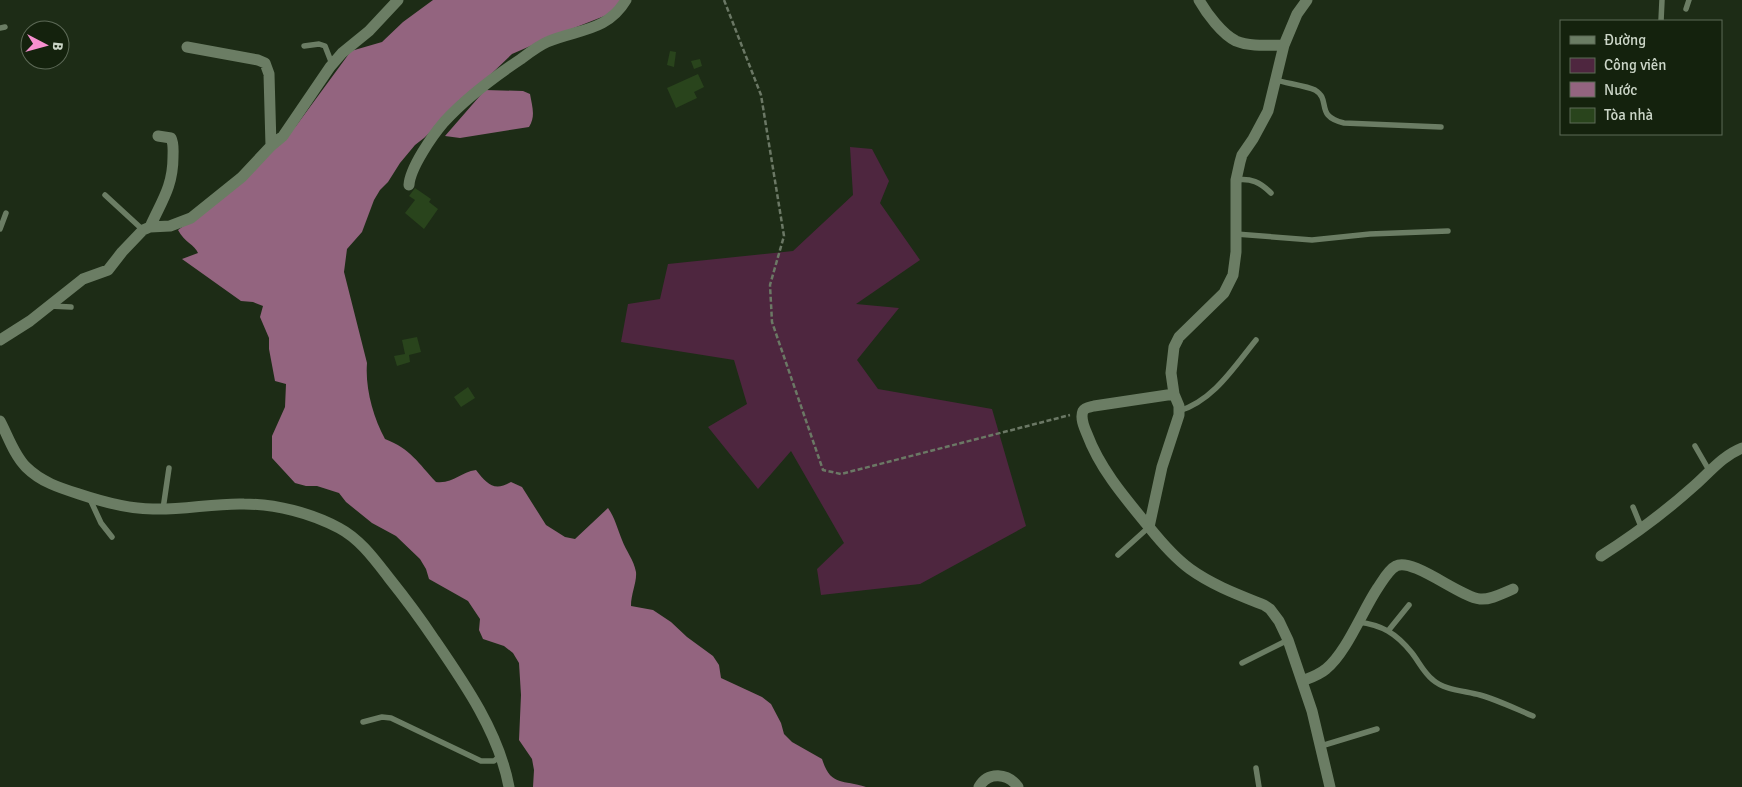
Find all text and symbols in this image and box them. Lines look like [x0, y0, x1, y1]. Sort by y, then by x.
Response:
north arrow [20, 20, 70, 70]
legend [1560, 20, 1722, 135]
text: Đường [1604, 31, 1646, 49]
text: B [48, 41, 66, 52]
text: Công viên [1604, 56, 1667, 74]
text: Nước [1604, 81, 1637, 99]
text: Tòa nhà [1604, 106, 1653, 124]

